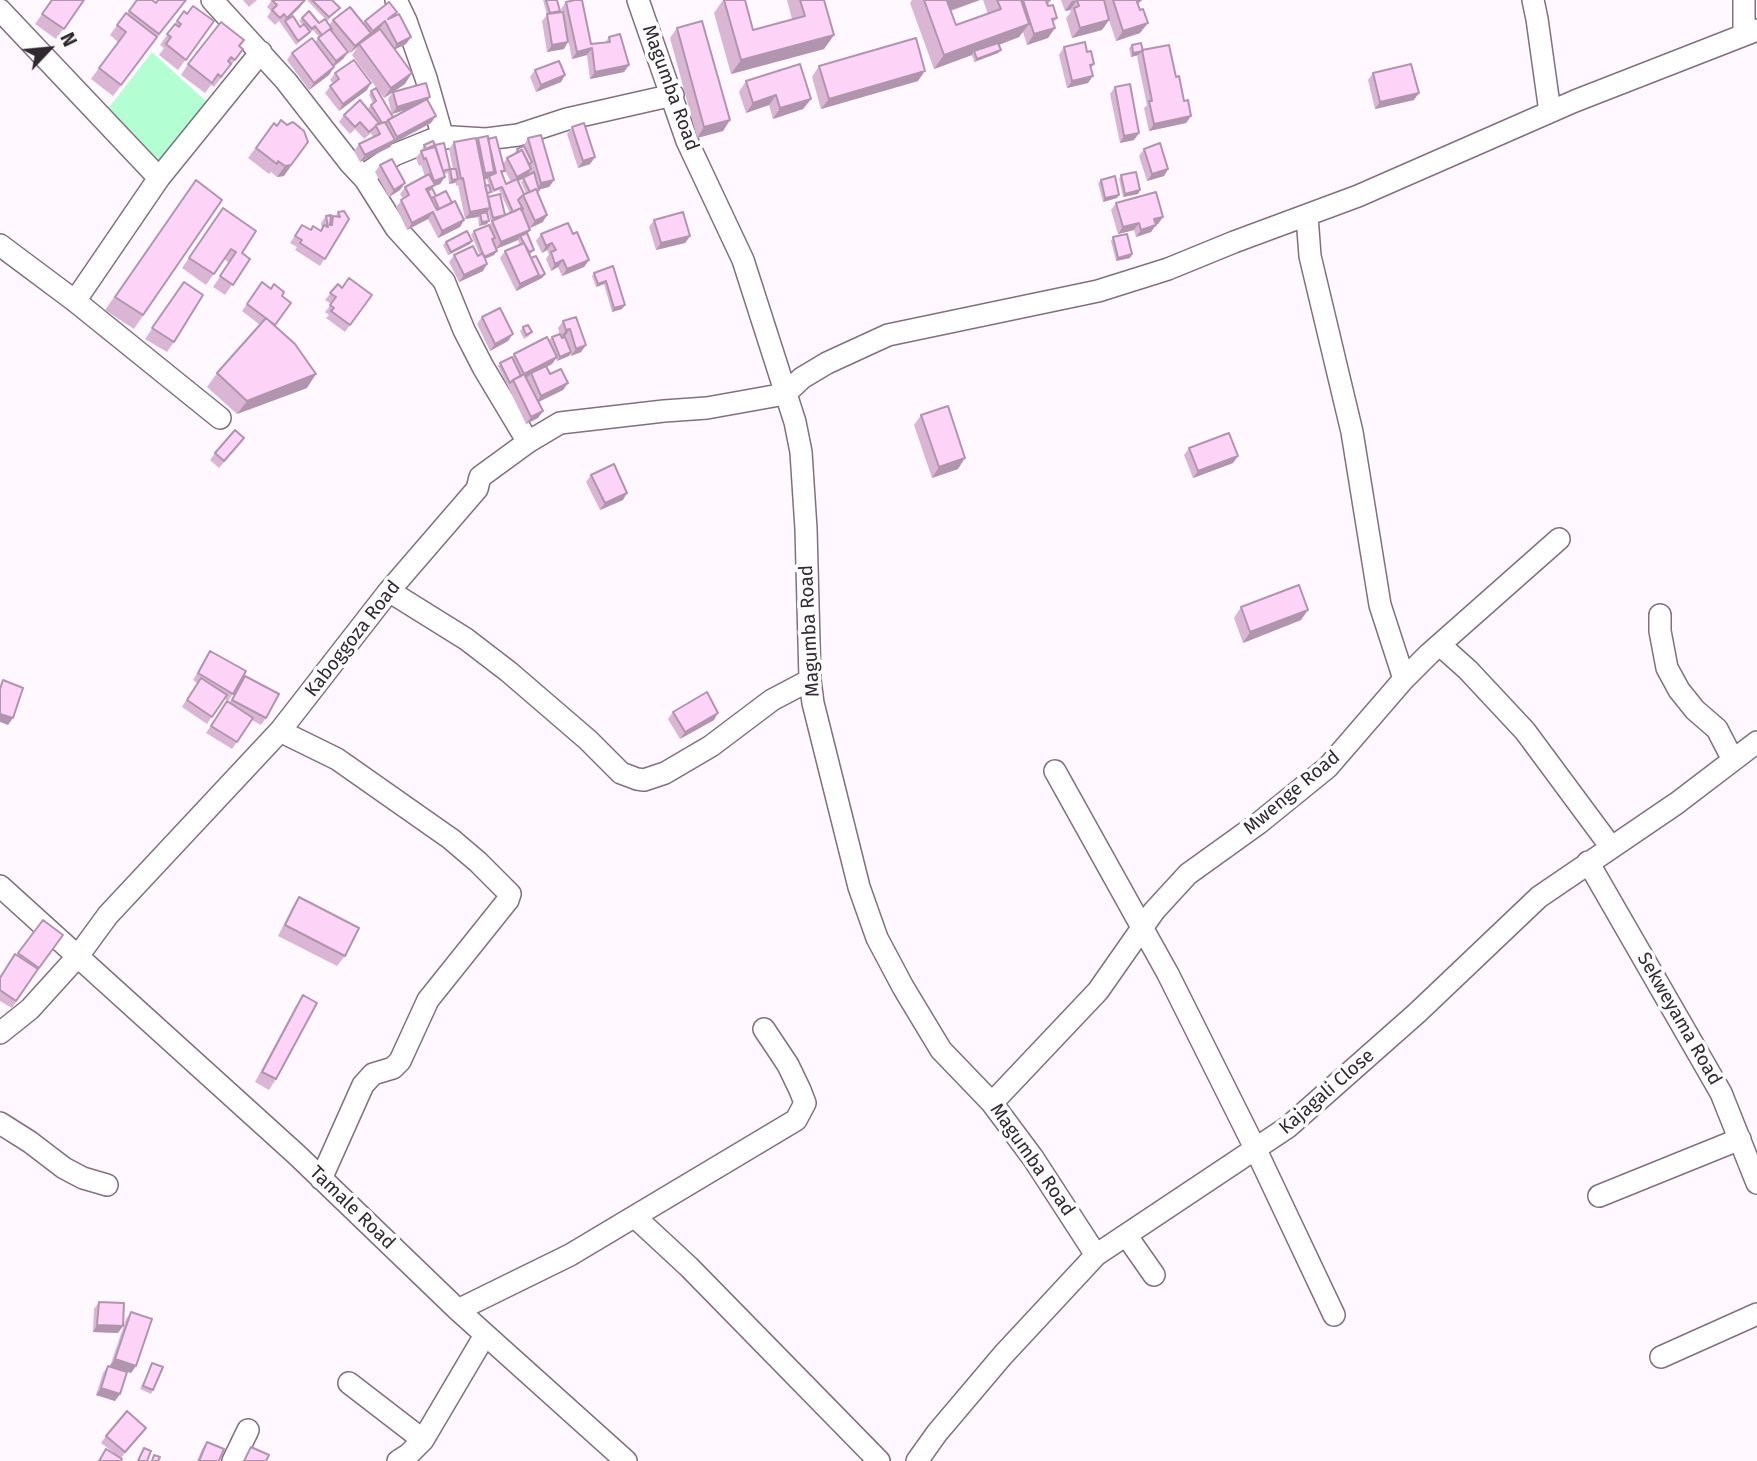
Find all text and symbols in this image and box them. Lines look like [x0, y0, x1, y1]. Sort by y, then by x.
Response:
north arrow [14, 14, 84, 84]
street label: Magumba Road [637, 22, 703, 154]
text: N [55, 29, 81, 50]
street label: Magumba Road [795, 564, 825, 698]
street label: Kaboggoza Road [300, 576, 406, 702]
street label: Mwenge Road [1239, 746, 1345, 840]
street label: Sekweyama Road [1632, 949, 1726, 1089]
street label: Kajagali Close [1275, 1045, 1379, 1139]
street label: Magumba Road [985, 1099, 1079, 1221]
street label: Tamale Road [304, 1161, 400, 1255]

